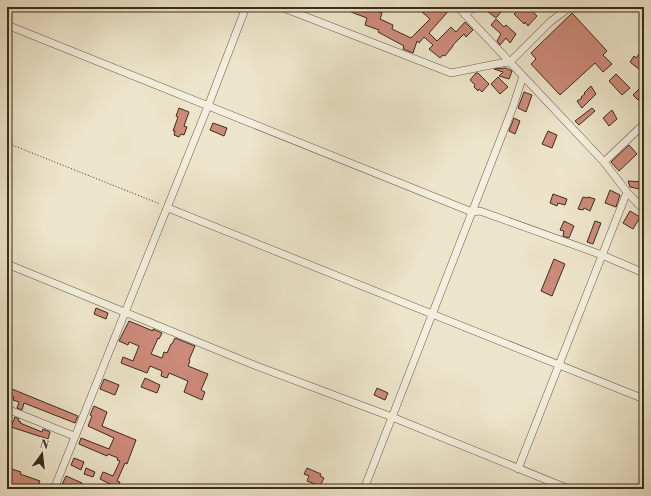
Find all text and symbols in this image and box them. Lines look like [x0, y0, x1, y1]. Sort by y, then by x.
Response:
north arrow [22, 434, 62, 474]
text: N [38, 437, 51, 453]

